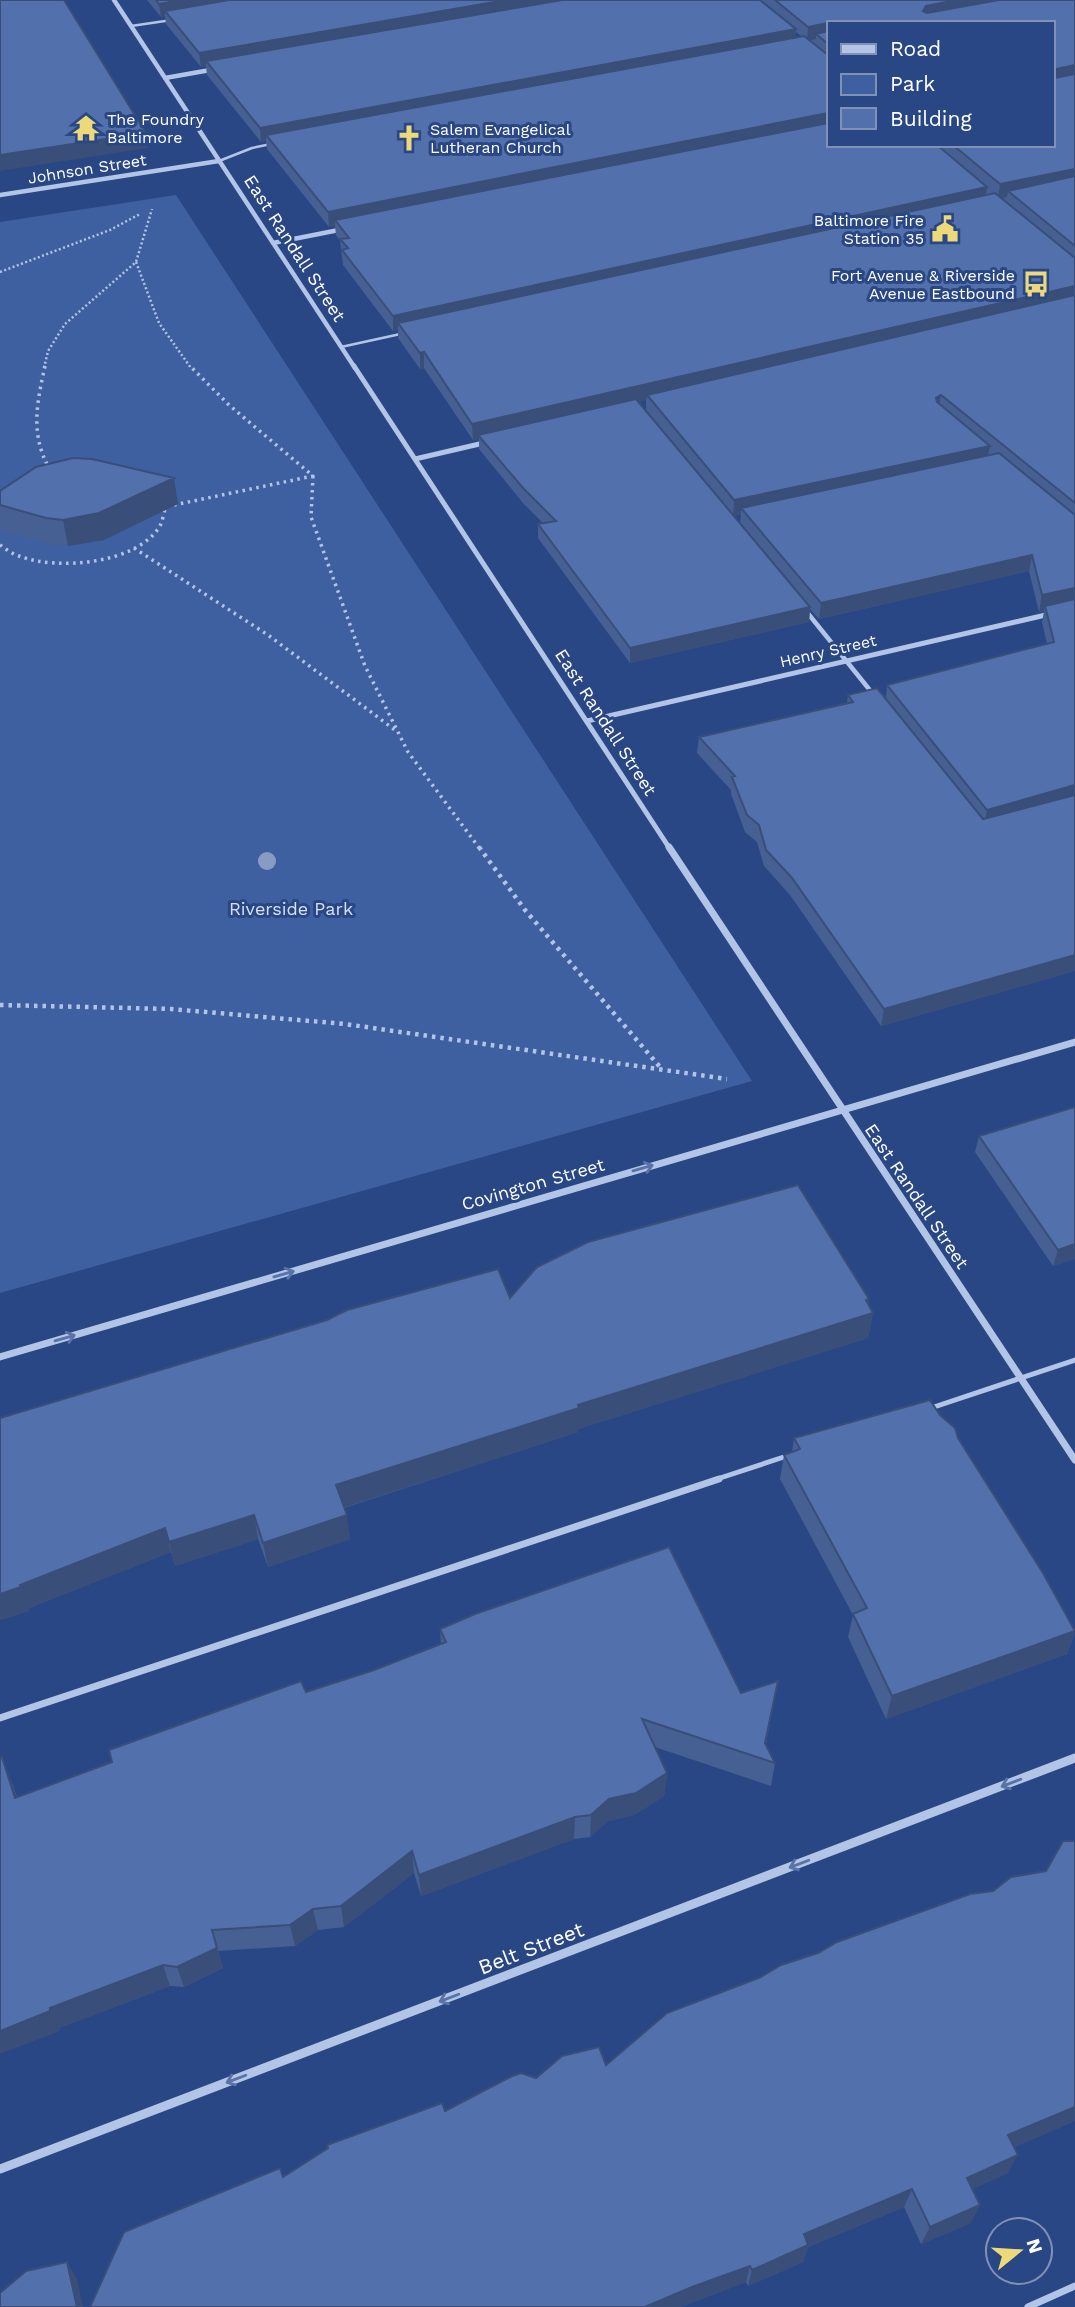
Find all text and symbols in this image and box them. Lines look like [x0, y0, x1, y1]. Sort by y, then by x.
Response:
legend [827, 21, 1054, 147]
text: Road [890, 36, 941, 61]
text: Park [890, 71, 935, 96]
text: Building [890, 106, 972, 131]
place label: The Foundry Baltimore [107, 110, 205, 147]
temple icon: The Foundry Baltimore [71, 113, 101, 143]
place label: Salem Evangelical Lutheran Church [430, 120, 571, 157]
church icon: Salem Evangelical Lutheran Church [394, 123, 424, 153]
street label: Johnson Street [26, 150, 148, 188]
street label: East Randall Street [240, 171, 350, 326]
place label: Baltimore Fire Station 35 [814, 211, 924, 248]
public building icon: Baltimore Fire Station 35 [930, 214, 960, 244]
place label: Fort Avenue & Riverside Avenue Eastbound [831, 266, 1015, 303]
bus stop icon: Fort Avenue & Riverside Avenue Eastbound [1021, 269, 1051, 299]
street label: Henry Street [778, 631, 879, 671]
street label: East Randall Street [551, 645, 661, 800]
park label: Riverside Park [229, 898, 353, 919]
street label: East Randall Street [861, 1120, 974, 1273]
street label: Covington Street [459, 1153, 607, 1214]
one-way arrow [632, 1161, 654, 1174]
one-way arrow [273, 1266, 295, 1279]
one-way arrow [54, 1330, 76, 1343]
one-way arrow [1001, 1777, 1023, 1790]
one-way arrow [788, 1859, 810, 1871]
street label: Belt Street [475, 1916, 587, 1980]
one-way arrow [439, 1992, 460, 2005]
one-way arrow [226, 2074, 248, 2086]
north arrow [984, 2216, 1054, 2286]
text: N [1022, 2236, 1048, 2256]

